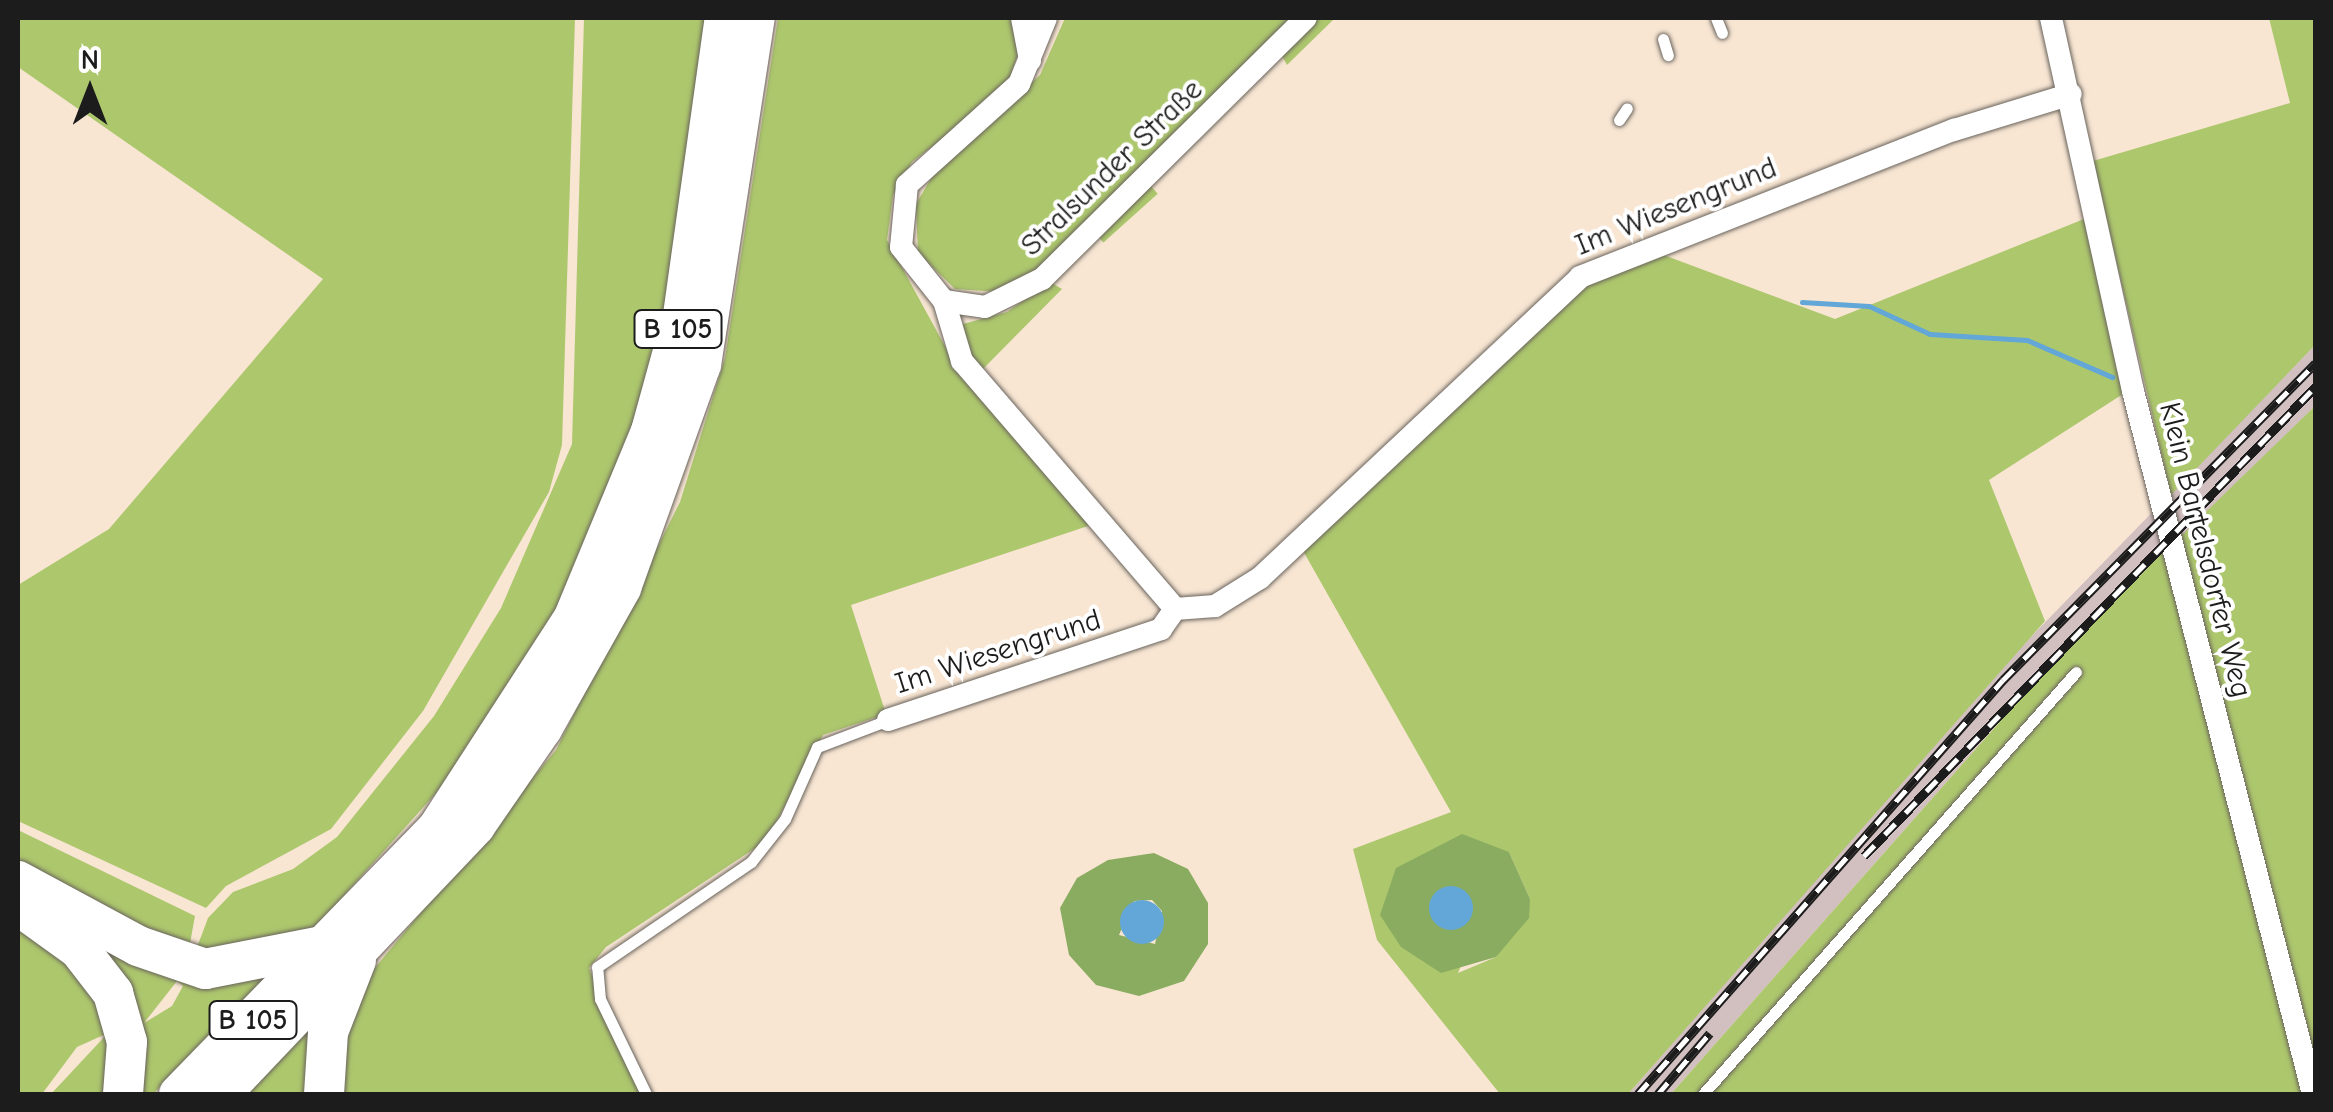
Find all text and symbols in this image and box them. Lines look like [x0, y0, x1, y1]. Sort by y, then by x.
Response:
north arrow [40, 40, 140, 140]
text: N [81, 44, 99, 76]
street label: Stralsunder Straße [1014, 72, 1210, 264]
street label: Im Wiesengrund [1570, 150, 1782, 264]
road number: B 105 [633, 306, 723, 352]
street label: Klein Bartelsdorfer Weg [2151, 399, 2259, 701]
street label: Im Wiesengrund [891, 602, 1105, 702]
road number: B 105 [208, 997, 298, 1043]

